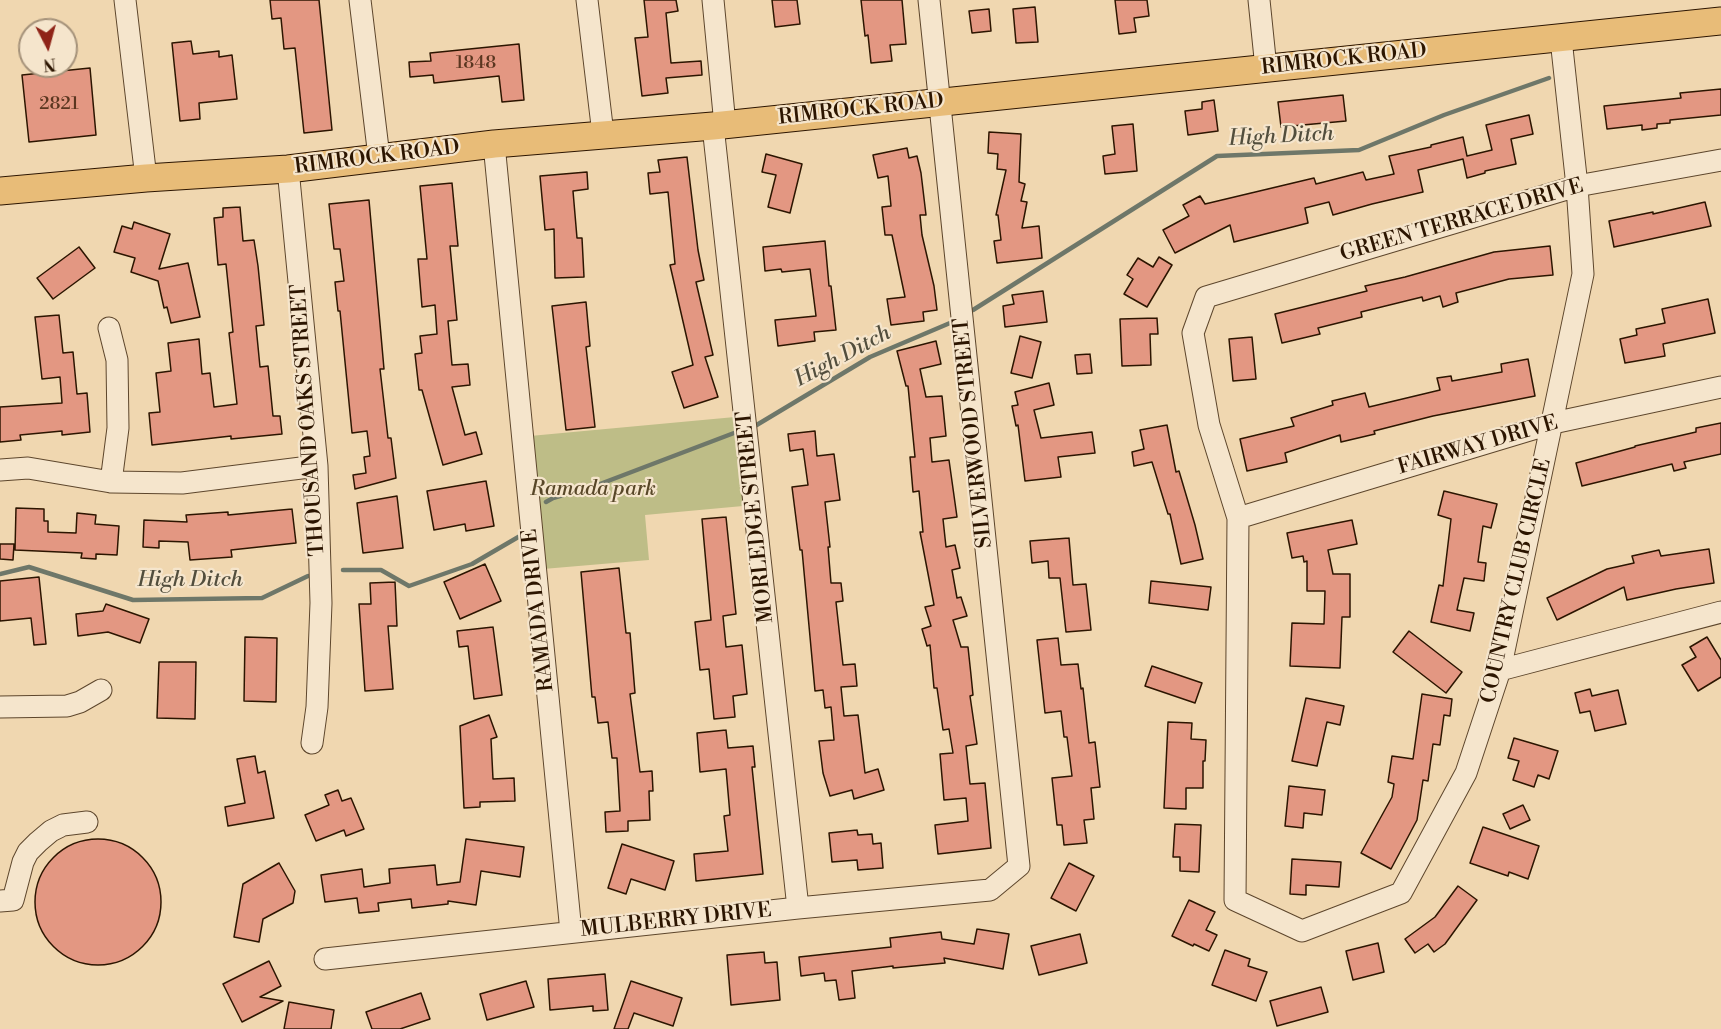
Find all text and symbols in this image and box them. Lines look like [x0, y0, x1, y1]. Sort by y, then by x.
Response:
north arrow [18, 18, 78, 78]
street label: RIMROCK ROAD [1260, 39, 1428, 81]
text: N [42, 53, 57, 75]
house number: 1848 [456, 53, 496, 75]
street label: RIMROCK ROAD [777, 89, 945, 131]
house number: 2821 [39, 94, 79, 116]
water label: High Ditch [1228, 121, 1334, 153]
street label: RIMROCK ROAD [293, 135, 461, 181]
street label: GREEN TERRACE DRIVE [1337, 174, 1587, 268]
street label: THOUSAND OAKS STREET [287, 283, 331, 557]
street label: SILVERWOOD STREET [949, 317, 999, 549]
water label: High Ditch [790, 321, 896, 393]
street label: MORLEDGE STREET [732, 410, 780, 624]
street label: FAIRWAY DRIVE [1395, 411, 1561, 481]
street label: COUNTRY CLUB CIRCLE [1477, 456, 1557, 706]
park label: Ramada park [530, 477, 656, 503]
street label: RAMADA DRIVE [518, 527, 560, 693]
water label: High Ditch [137, 568, 243, 594]
street label: MULBERRY DRIVE [579, 898, 773, 944]

